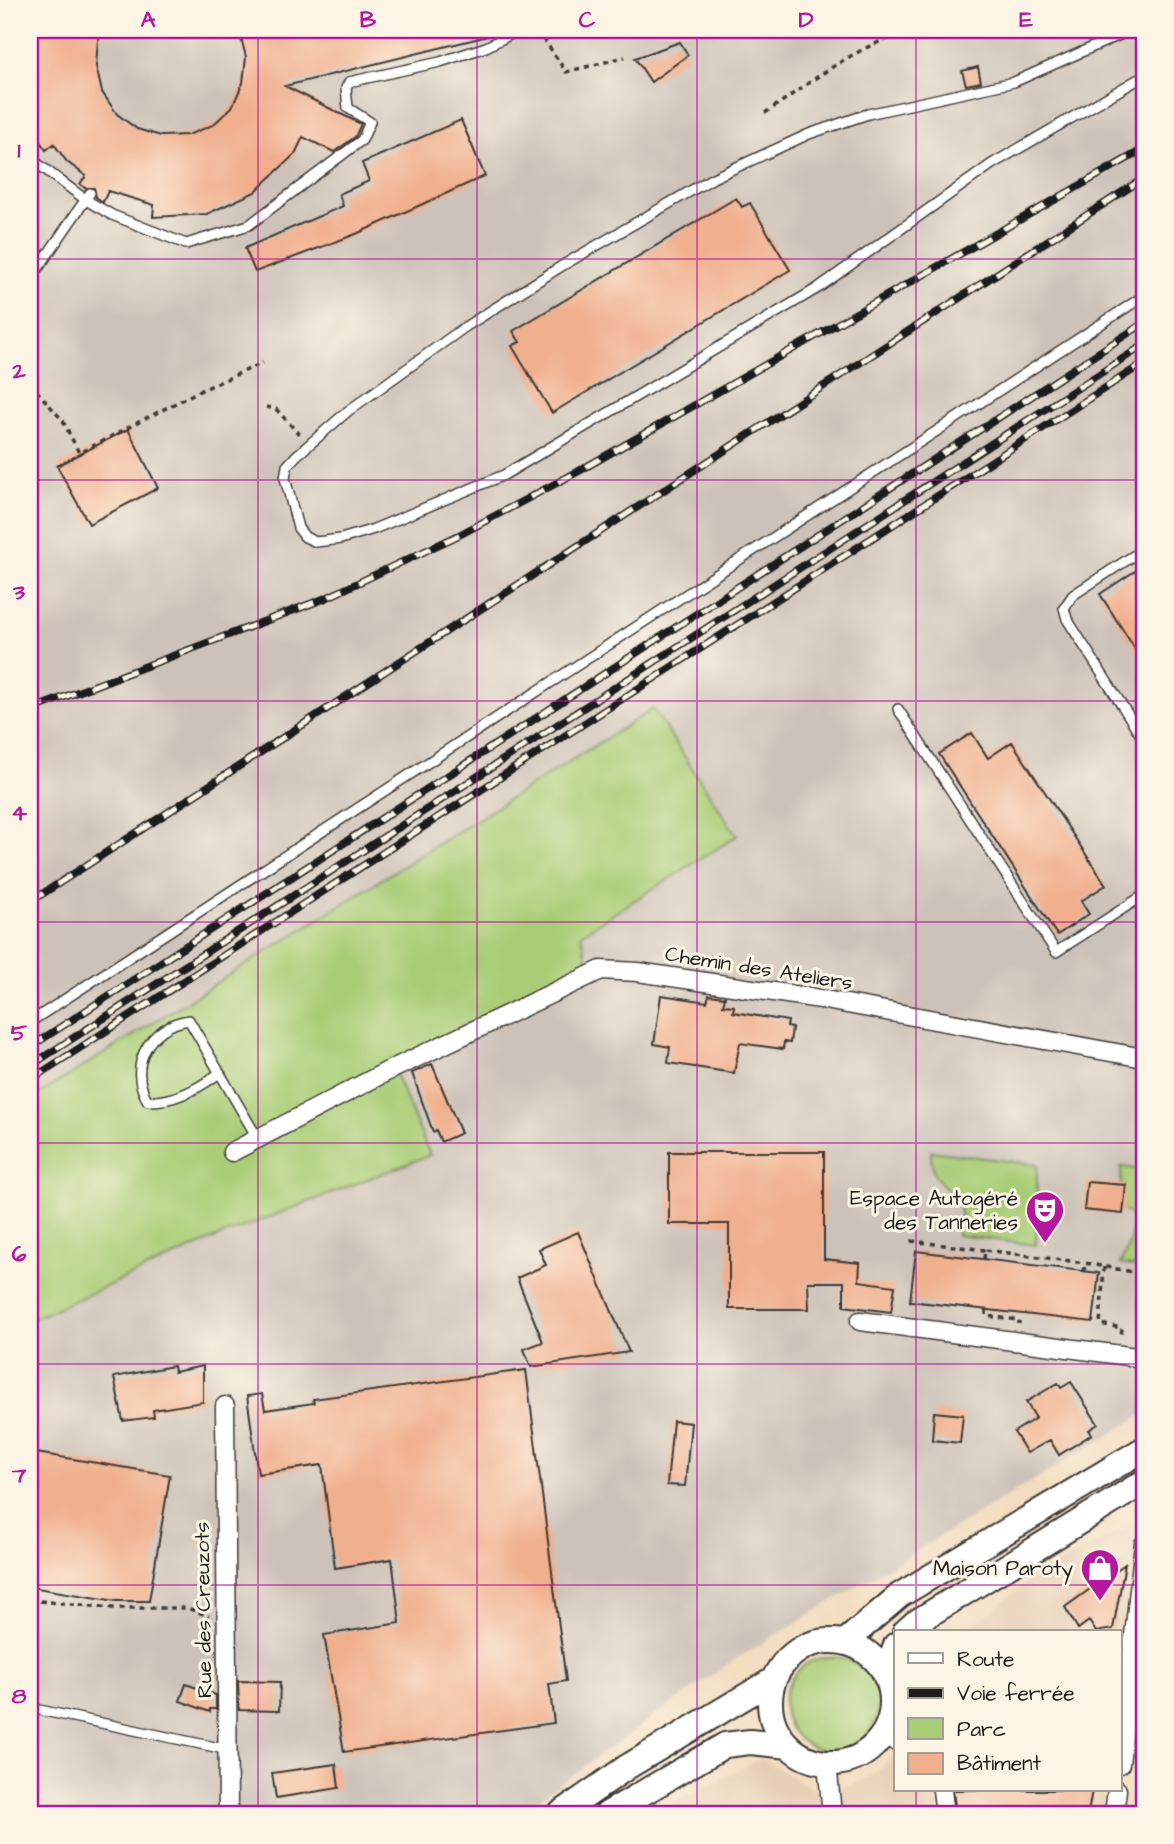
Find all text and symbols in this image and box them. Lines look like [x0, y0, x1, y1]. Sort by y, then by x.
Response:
text: A [141, 4, 156, 36]
text: B [360, 4, 377, 36]
text: C [579, 4, 596, 36]
text: D [799, 4, 814, 36]
text: E [1019, 4, 1033, 36]
text: 1 [18, 134, 21, 166]
text: 2 [11, 355, 26, 387]
text: 3 [12, 576, 25, 608]
text: 4 [11, 797, 27, 829]
street label: Chemin des Ateliers [663, 939, 855, 998]
text: 5 [11, 1017, 28, 1049]
place label: Espace Autogéré des Tanneries [850, 1184, 1018, 1237]
theatre icon: Espace Autogéré des Tanneries [1024, 1189, 1066, 1244]
text: 6 [12, 1238, 27, 1270]
text: 7 [11, 1459, 27, 1491]
street label: Rue des Creuzots [187, 1522, 220, 1698]
shop icon: Maison Paroty [1079, 1547, 1121, 1602]
place label: Maison Paroty [933, 1554, 1073, 1585]
legend [894, 1630, 1122, 1792]
text: Route [957, 1645, 1014, 1674]
text: Voie ferrée [957, 1679, 1075, 1708]
text: 8 [12, 1680, 27, 1712]
text: Parc [957, 1715, 1006, 1744]
text: Bâtiment [957, 1749, 1041, 1778]

